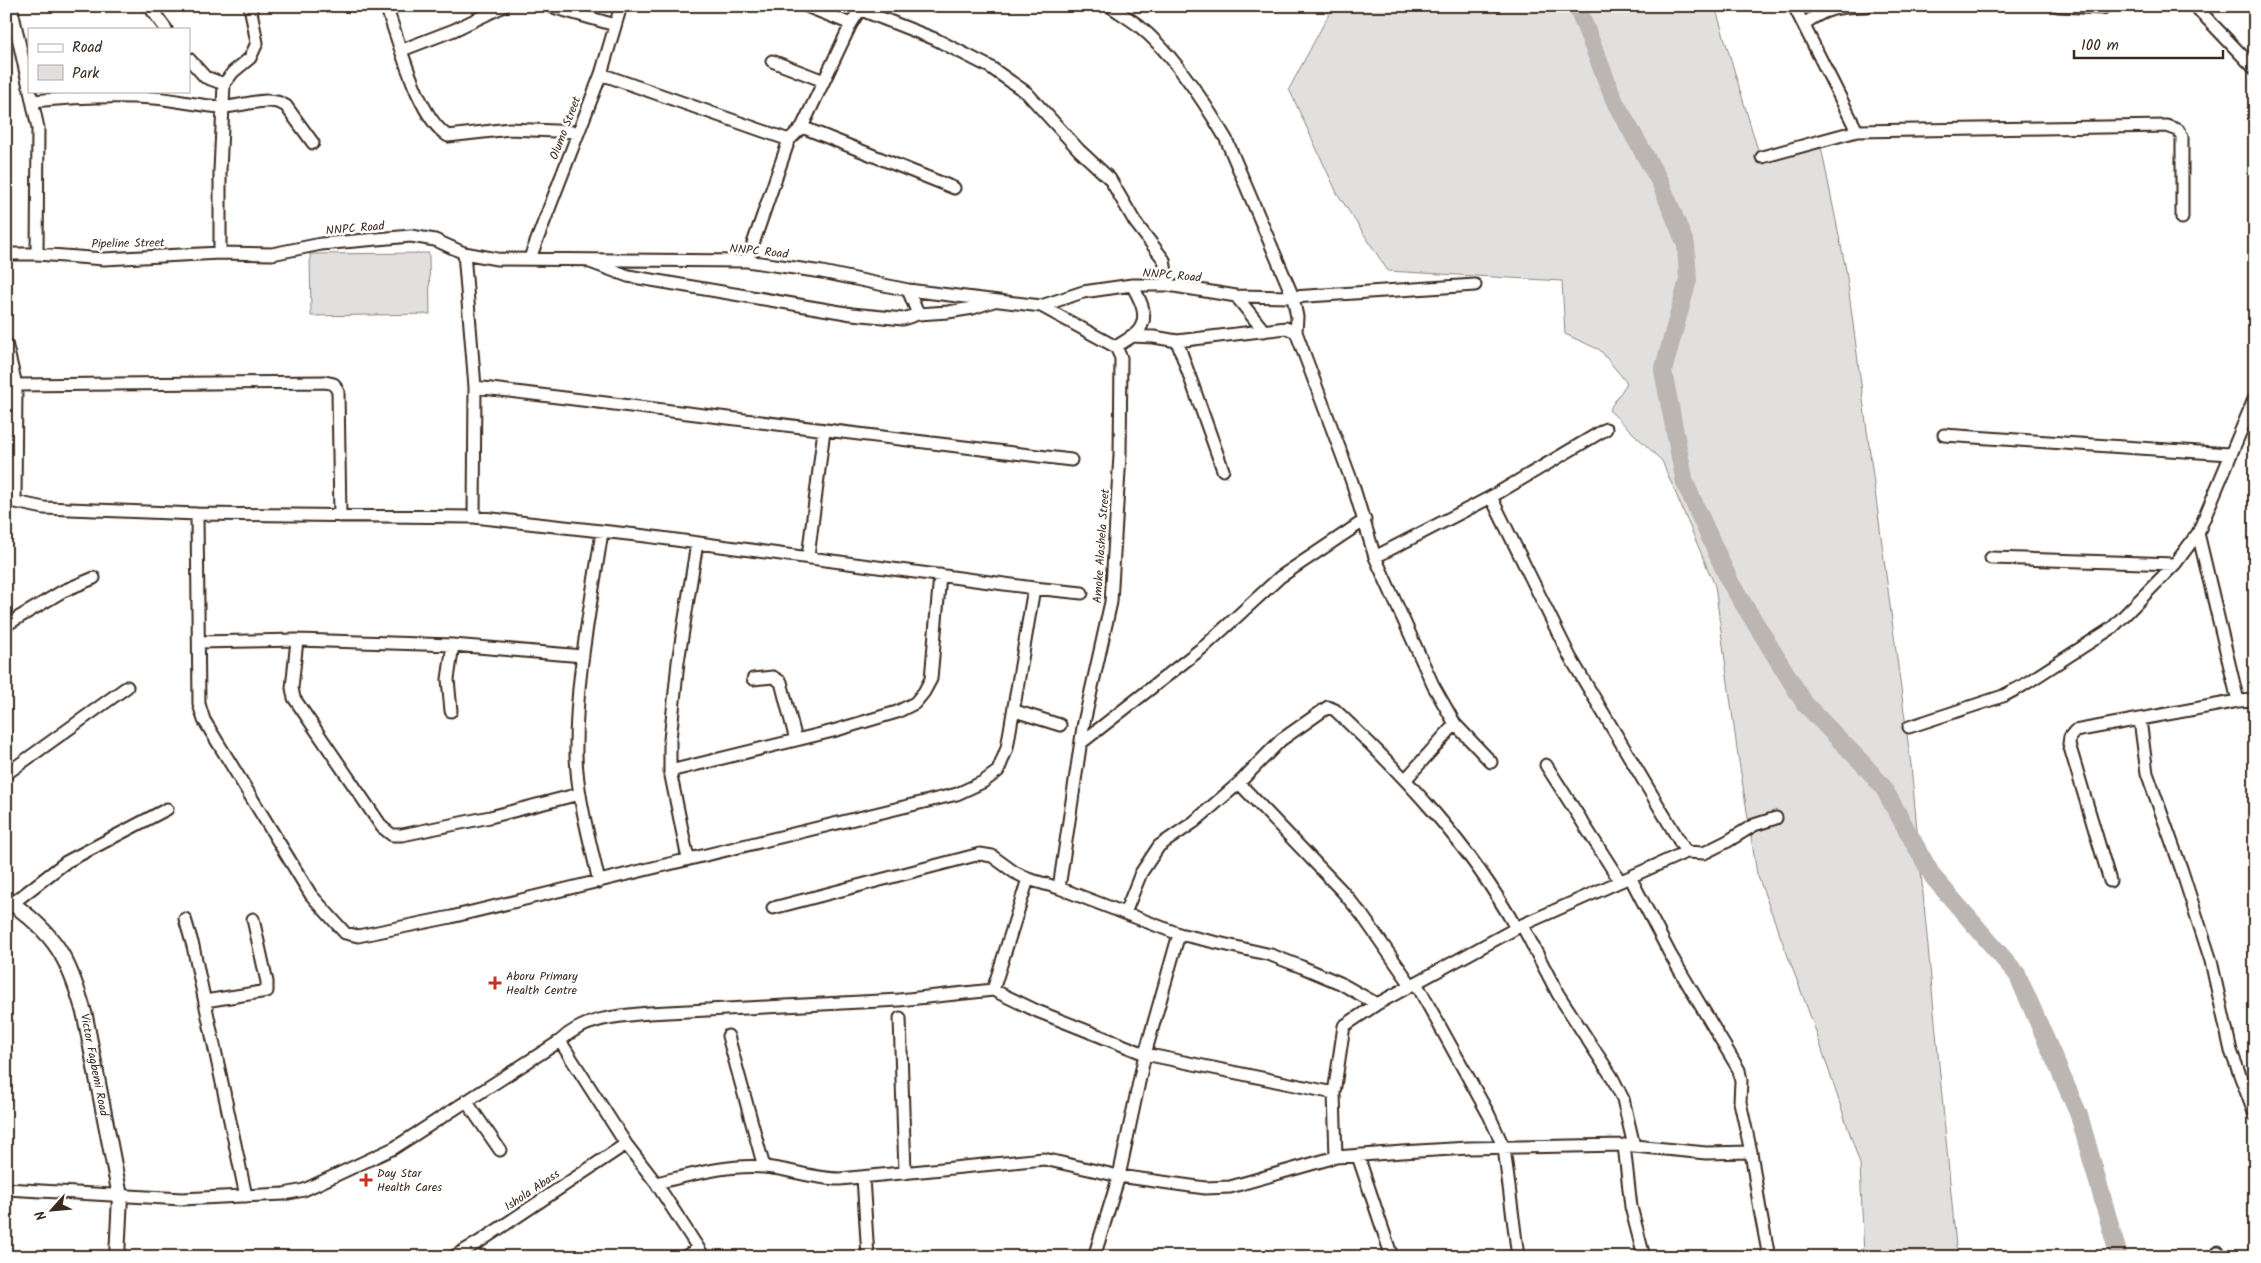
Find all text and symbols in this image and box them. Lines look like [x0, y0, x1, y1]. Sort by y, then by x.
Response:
legend [28, 28, 190, 92]
scale bar [2074, 28, 2222, 60]
text: 100 m [2081, 34, 2119, 58]
text: Road [72, 36, 103, 60]
text: Park [72, 62, 100, 86]
street label: Olumo Street [545, 93, 586, 163]
street label: NNPC Road [325, 216, 386, 241]
street label: Pipeline Street [91, 233, 165, 254]
street label: NNPC Road [729, 239, 790, 264]
street label: NNPC Road [1142, 263, 1203, 288]
street label: Amoke Alashela Street [1088, 488, 1115, 604]
place label: Aboru Primary Health Centre [506, 967, 578, 1000]
marker: Aboru Primary Health Centre [488, 976, 502, 990]
street label: Victor Fagbemi Road [75, 1012, 113, 1119]
place label: Day Star Health Cares [377, 1164, 442, 1197]
street label: Ishola Abass [501, 1165, 564, 1216]
marker: Day Star Health Cares [359, 1173, 373, 1187]
north arrow [28, 1186, 78, 1236]
text: N [29, 1206, 53, 1224]

